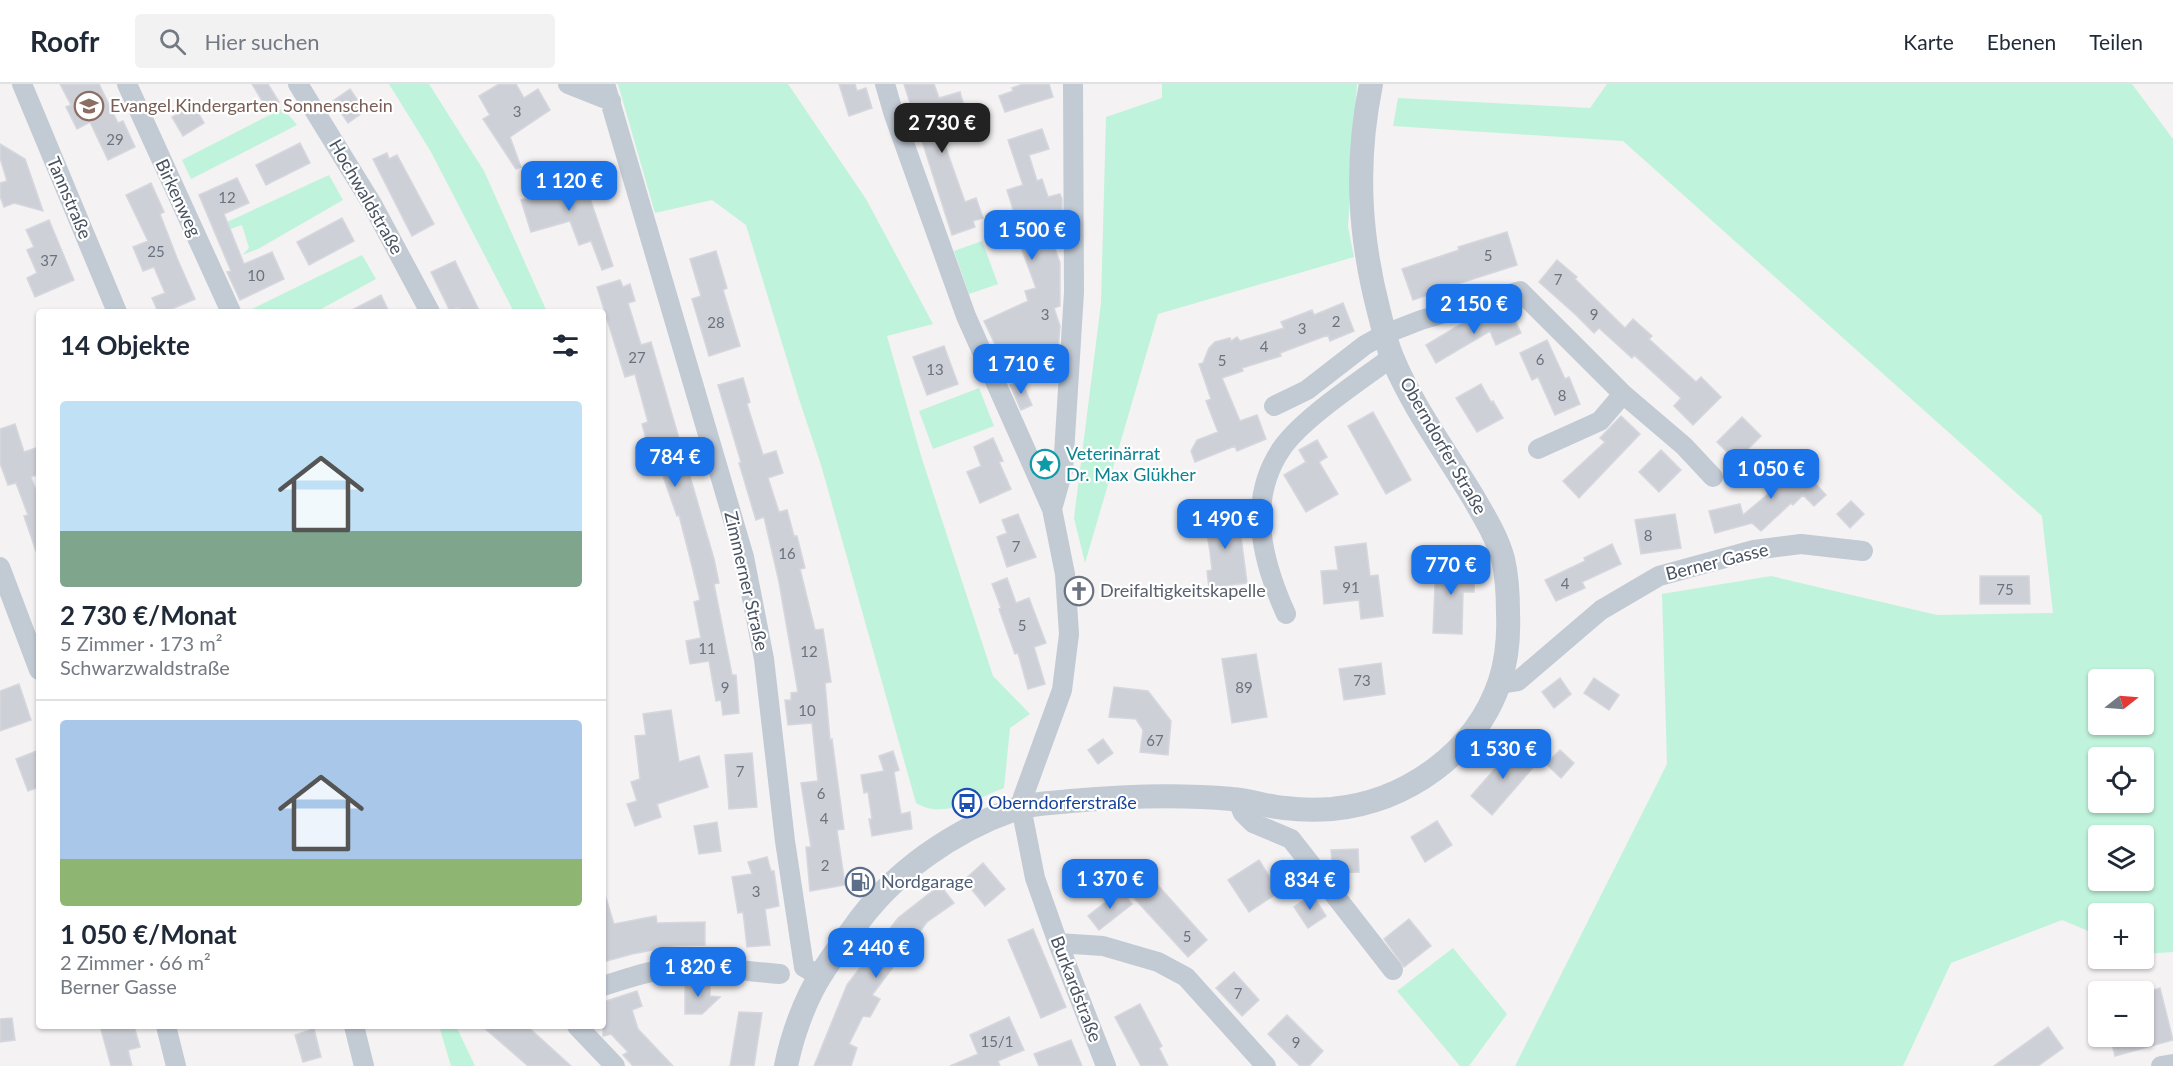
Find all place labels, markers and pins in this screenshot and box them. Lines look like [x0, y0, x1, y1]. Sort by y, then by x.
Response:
school or university icon: Evangel.Kindergarten Sonnenschein [73, 90, 105, 122]
place label: Evangel.Kindergarten Sonnenschein [110, 94, 393, 116]
pin: 2 730 € [887, 103, 997, 154]
pin: 1 120 € [514, 161, 624, 212]
pin: 1 500 € [977, 210, 1087, 261]
pin: 2 150 € [1419, 284, 1529, 335]
pin: 1 710 € [966, 344, 1076, 395]
pin: 784 € [633, 437, 717, 488]
place label: Veterinärrat Dr. Max Glükher [1066, 442, 1196, 485]
place icon: Veterinärrat Dr. Max Glükher [1029, 448, 1061, 480]
pin: 1 050 € [1716, 449, 1826, 500]
pin: 1 490 € [1170, 499, 1280, 550]
pin: 770 € [1409, 545, 1493, 596]
church icon: Dreifaltigkeitskapelle [1063, 575, 1095, 607]
place label: Dreifaltigkeitskapelle [1100, 579, 1266, 601]
pin: 1 530 € [1448, 729, 1558, 780]
bus stop icon: Oberndorferstraße [951, 787, 983, 819]
place label: Oberndorferstraße [988, 791, 1137, 813]
pin: 1 370 € [1055, 859, 1165, 910]
pin: 834 € [1268, 860, 1352, 911]
fuel station icon: Nordgarage [844, 866, 876, 898]
place label: Nordgarage [881, 870, 973, 892]
pin: 2 440 € [821, 928, 931, 979]
pin: 1 820 € [643, 947, 753, 998]

